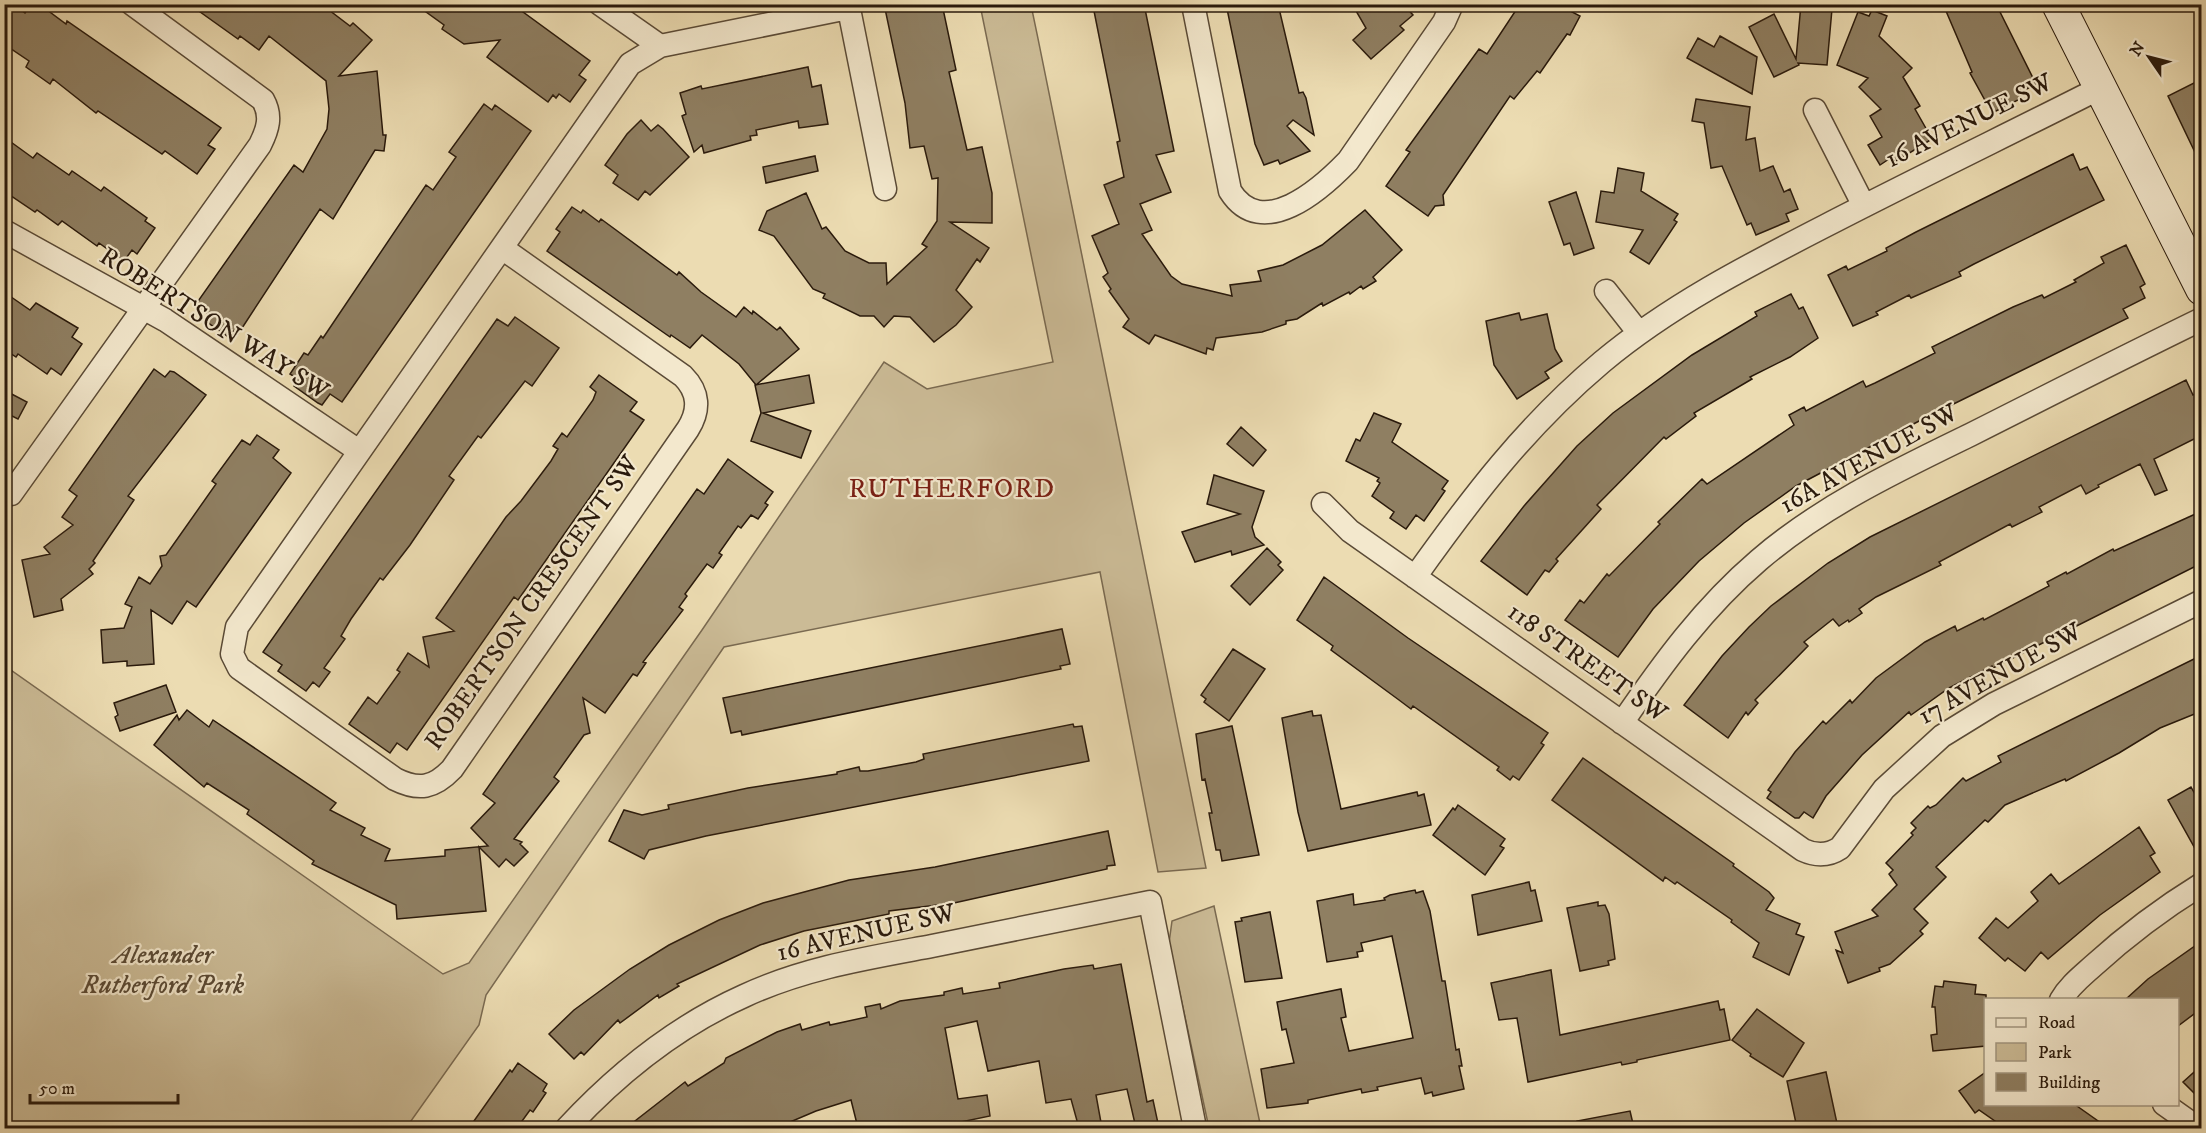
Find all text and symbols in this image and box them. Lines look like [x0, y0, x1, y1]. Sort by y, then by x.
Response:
north arrow [2119, 27, 2179, 87]
text: N [2126, 38, 2149, 60]
street label: 16 AVENUE SW [1880, 66, 2059, 176]
street label: ROBERTSON WAY SW [93, 240, 336, 409]
street label: 16A AVENUE SW [1774, 396, 1965, 522]
street label: ROBERTSON CRESCENT SW [417, 448, 647, 757]
district label: RUTHERFORD [848, 472, 1056, 506]
street label: 118 STREET SW [1501, 596, 1674, 731]
street label: 17 AVENUE SW [1912, 615, 2089, 733]
street label: 16 AVENUE SW [774, 896, 960, 970]
park label: Alexander Rutherford Park [81, 939, 244, 1002]
legend [1984, 998, 2179, 1106]
text: Road [2038, 1012, 2075, 1034]
text: Park [2038, 1042, 2072, 1064]
scale bar [30, 1067, 178, 1105]
text: Building [2038, 1072, 2100, 1094]
text: 50 m [39, 1078, 75, 1100]

